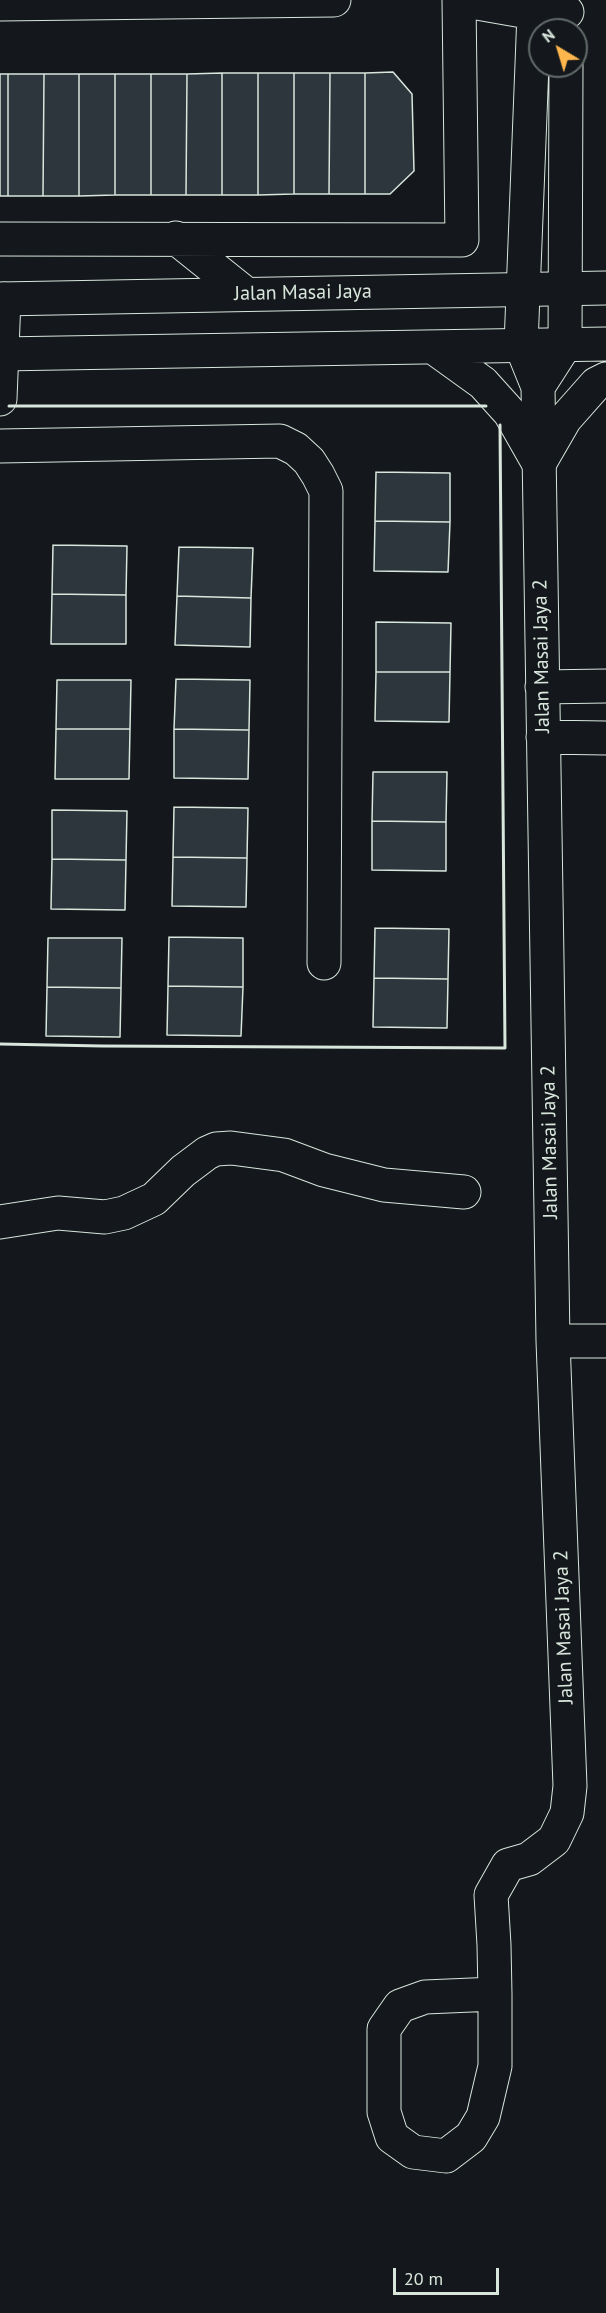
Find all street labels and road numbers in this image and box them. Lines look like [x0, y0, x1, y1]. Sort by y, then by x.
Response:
street label: Jalan Masai Jaya [234, 280, 372, 306]
street label: Jalan Masai Jaya 2 [529, 579, 555, 733]
street label: Jalan Masai Jaya 2 [537, 1065, 563, 1219]
street label: Jalan Masai Jaya 2 [549, 1550, 579, 1704]

